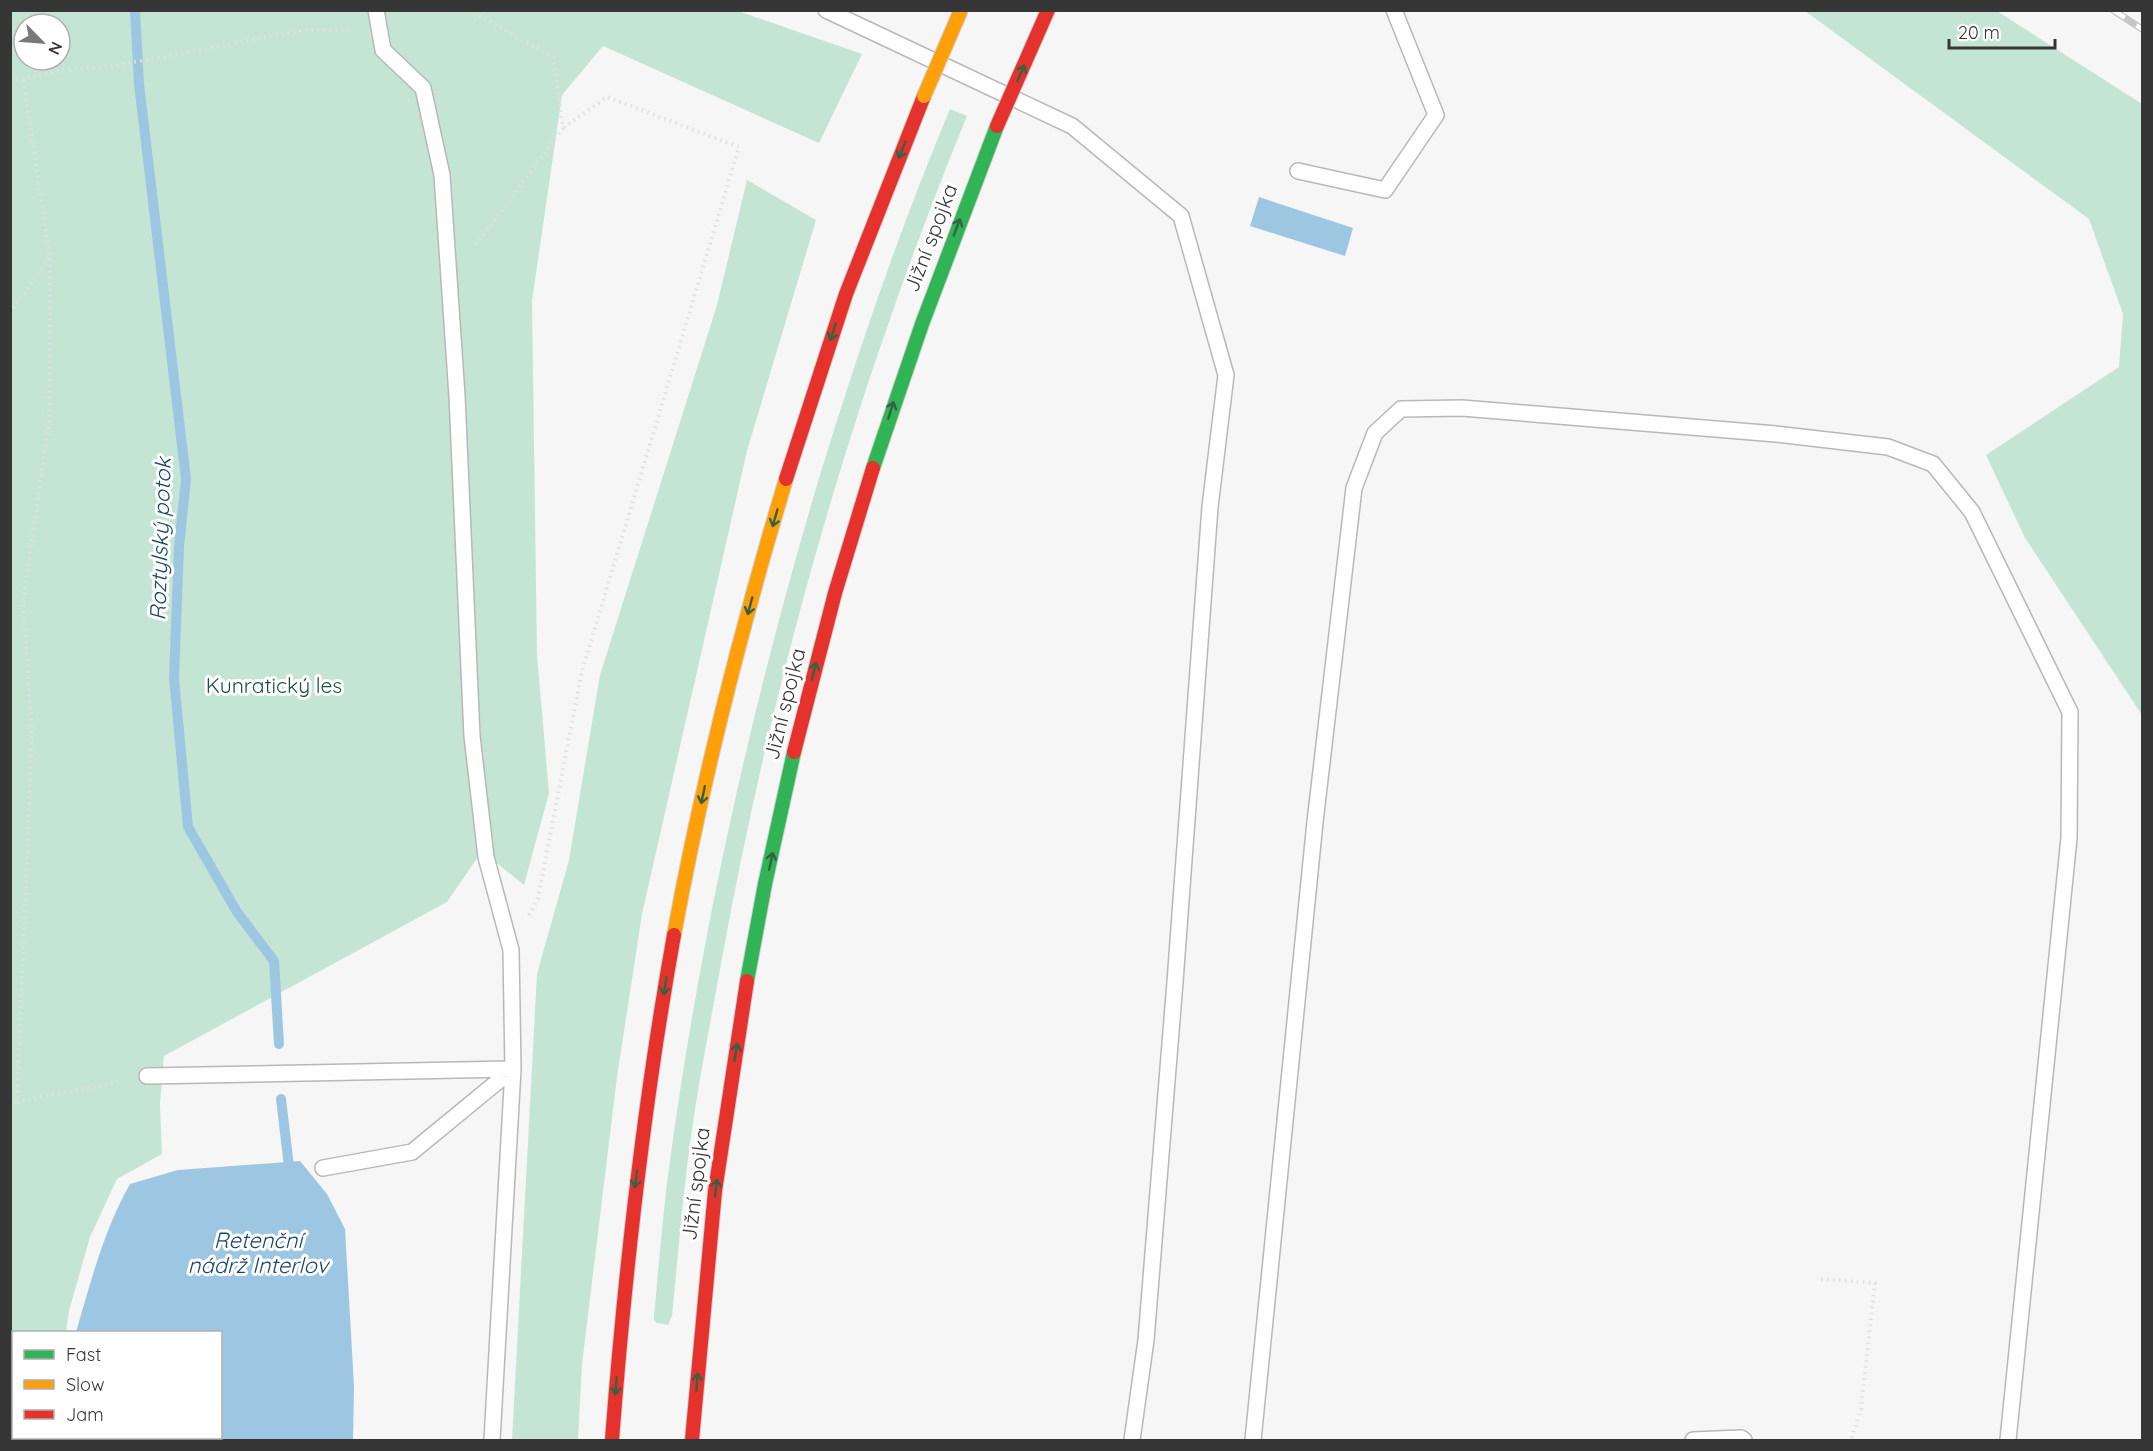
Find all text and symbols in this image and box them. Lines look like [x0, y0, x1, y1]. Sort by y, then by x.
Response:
north arrow [12, 12, 72, 72]
scale bar [1949, 12, 2056, 50]
text: 20 m [1958, 21, 2000, 44]
text: N [44, 39, 67, 58]
one-way arrow [1016, 64, 1027, 82]
one-way arrow [896, 140, 907, 158]
street label: Jižní spojka [898, 180, 963, 295]
one-way arrow [952, 218, 963, 237]
one-way arrow [827, 322, 838, 341]
one-way arrow [887, 401, 898, 420]
water label: Roztylský potok [143, 455, 177, 621]
one-way arrow [769, 508, 780, 527]
one-way arrow [744, 596, 755, 615]
street label: Jižní spojka [758, 645, 810, 762]
one-way arrow [809, 661, 821, 680]
park label: Kunratický les [206, 672, 342, 698]
one-way arrow [697, 785, 708, 804]
one-way arrow [766, 851, 777, 871]
one-way arrow [660, 976, 671, 996]
one-way arrow [731, 1043, 742, 1063]
street label: Jižní spojka [675, 1126, 715, 1242]
one-way arrow [631, 1169, 642, 1189]
one-way arrow [711, 1179, 722, 1199]
water label: Retenční nádrž Interlov [188, 1226, 331, 1279]
legend [12, 1331, 222, 1439]
text: Fast [66, 1343, 101, 1366]
text: Slow [66, 1373, 104, 1396]
one-way arrow [692, 1373, 703, 1393]
one-way arrow [610, 1376, 621, 1396]
text: Jam [66, 1403, 104, 1426]

